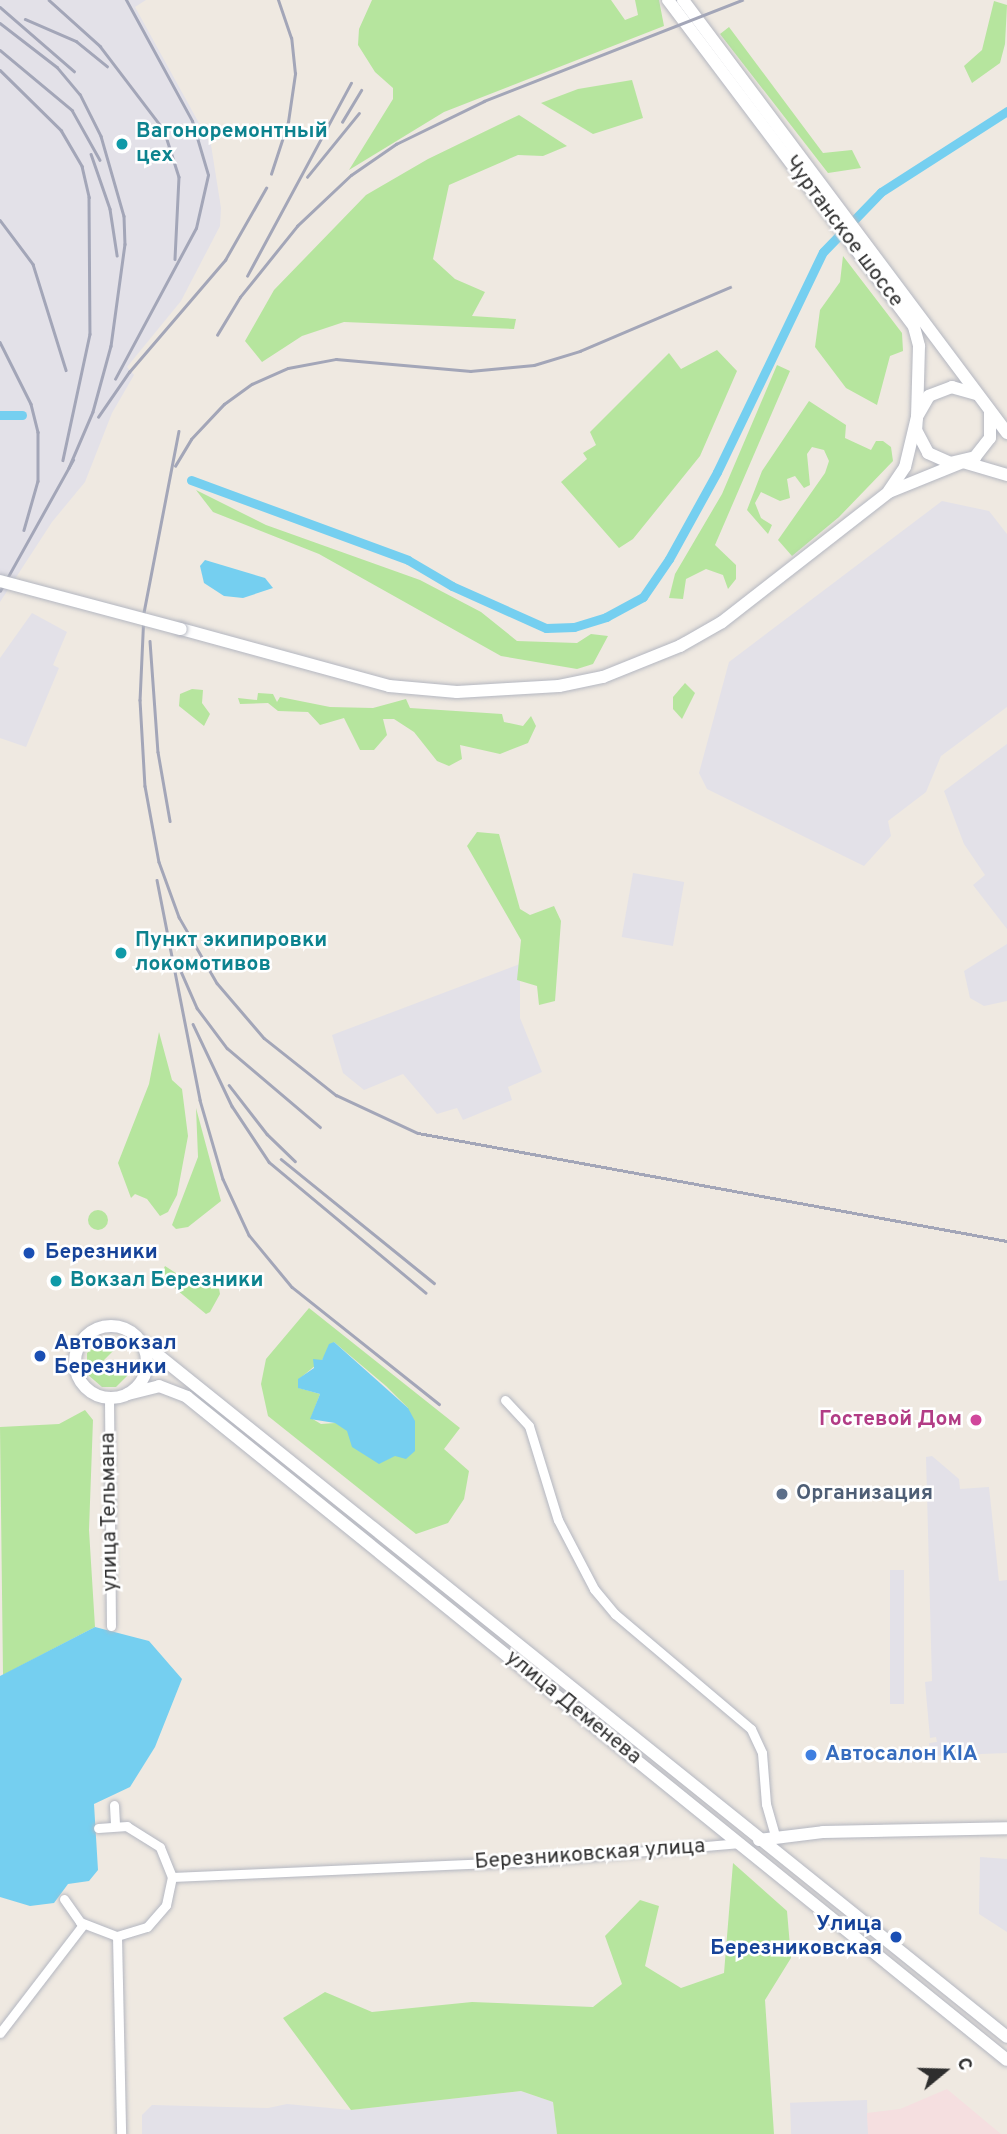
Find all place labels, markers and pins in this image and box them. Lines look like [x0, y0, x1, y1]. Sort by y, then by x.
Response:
place label: Вагоноремонтный цех [136, 119, 328, 169]
marker: Вагоноремонтный цех [114, 136, 130, 152]
place label: Пункт экипировки локомотивов [135, 928, 327, 978]
marker: Пункт экипировки локомотивов [113, 945, 129, 961]
place label: Березники [45, 1240, 158, 1266]
marker: Березники [19, 1243, 39, 1263]
place label: Вокзал Березники [70, 1268, 263, 1294]
marker: Вокзал Березники [48, 1273, 64, 1289]
place label: Автовокзал Березники [54, 1331, 177, 1381]
marker: Автовокзал Березники [32, 1348, 48, 1364]
place label: Гостевой Дом [819, 1407, 962, 1433]
marker: Гостевой Дом [968, 1412, 984, 1428]
place label: Организация [796, 1481, 933, 1507]
marker: Организация [774, 1486, 790, 1502]
place label: Автосалон KIA [825, 1742, 978, 1768]
marker: Автосалон KIA [803, 1747, 819, 1763]
place label: Улица Березниковская [710, 1912, 882, 1962]
marker: Улица Березниковская [888, 1929, 904, 1945]

